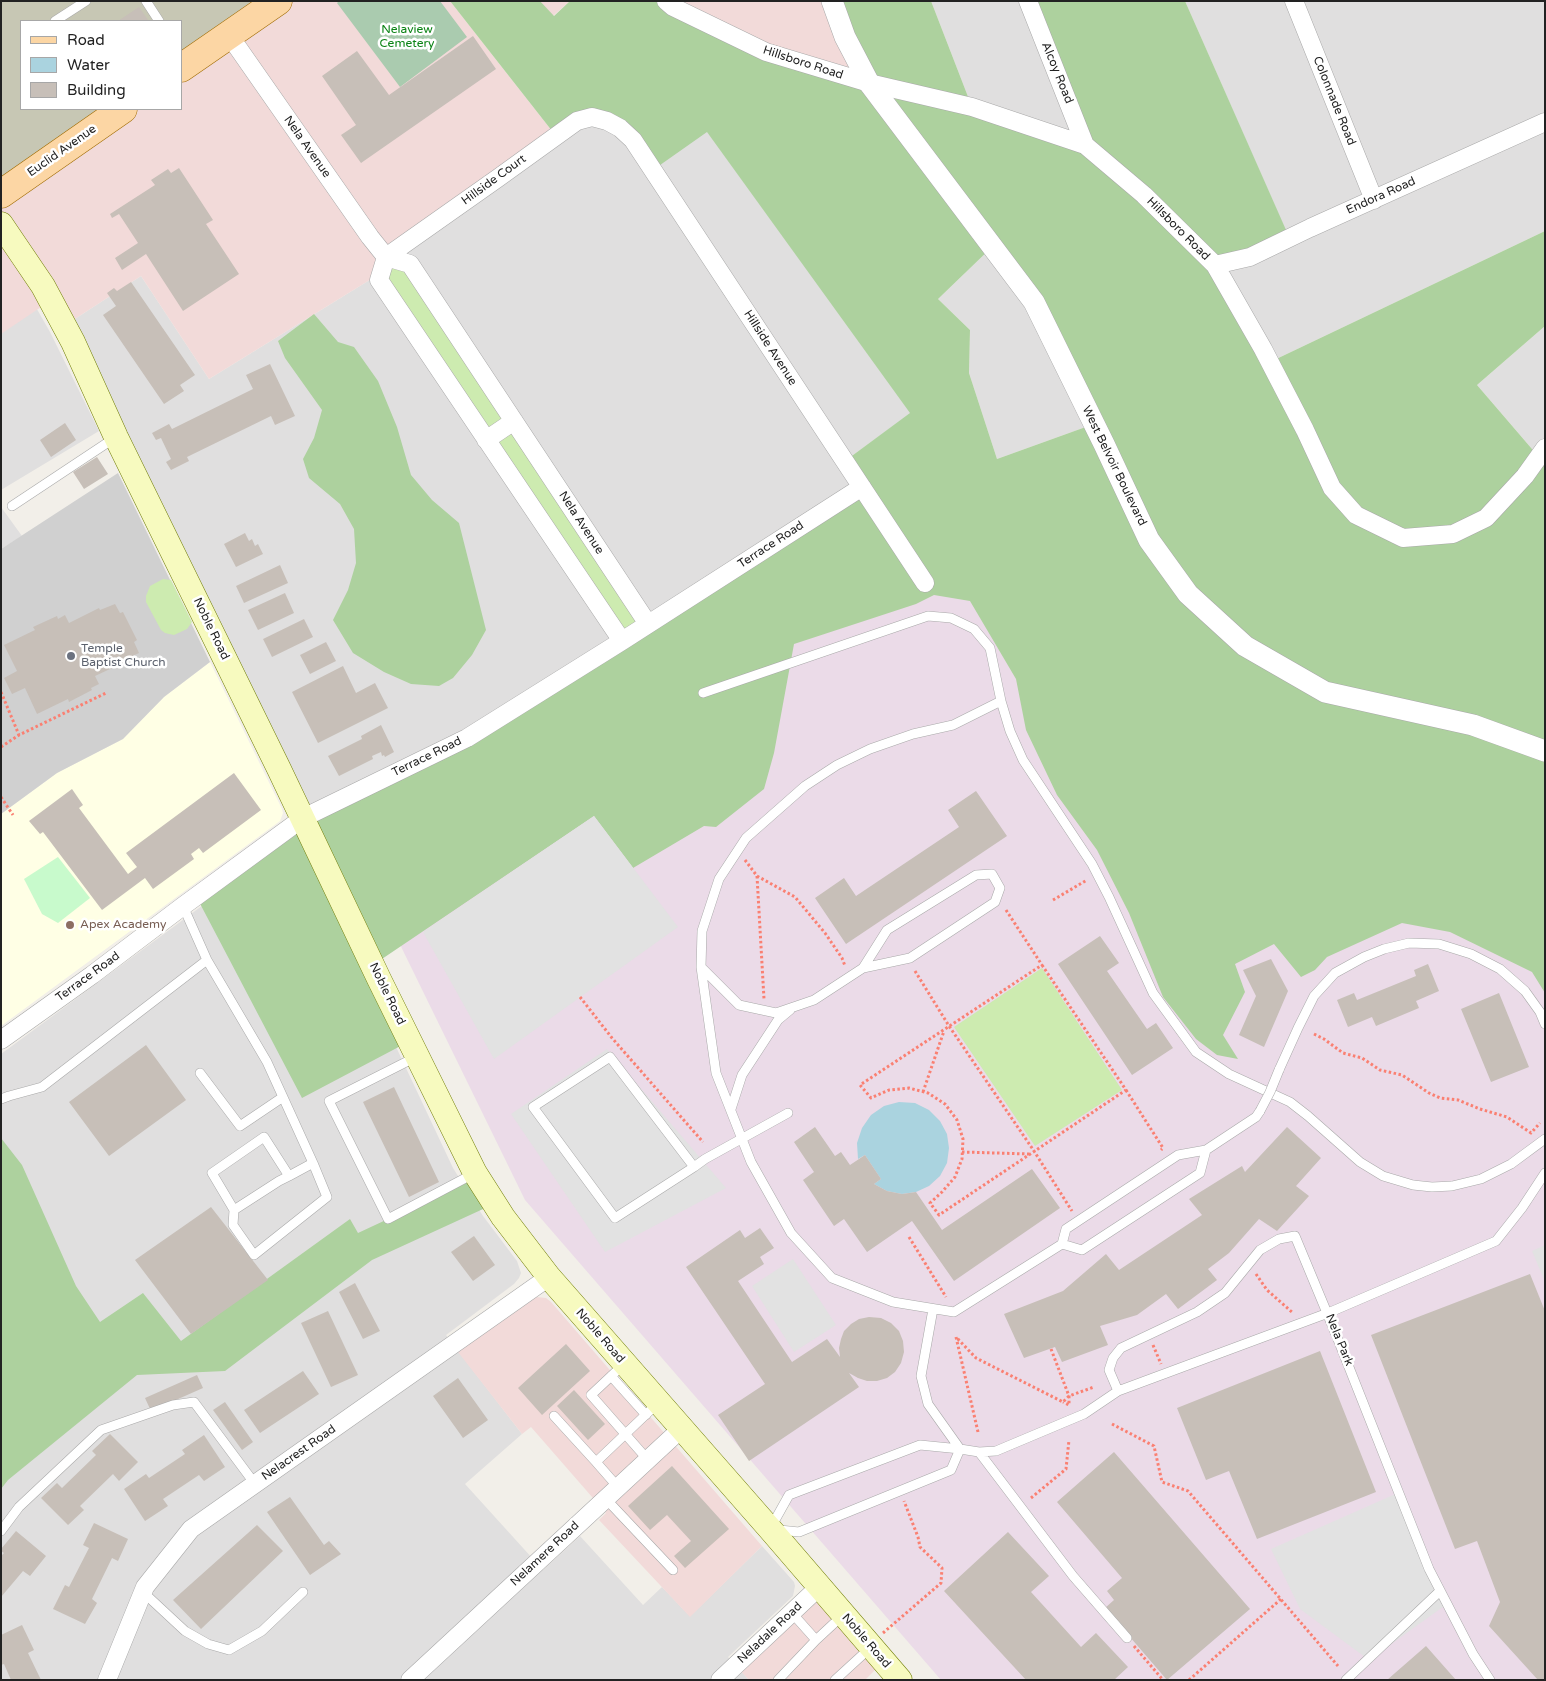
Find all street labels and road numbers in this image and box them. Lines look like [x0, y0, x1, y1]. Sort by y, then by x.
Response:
street label: Alcoy Road [1038, 40, 1076, 106]
street label: Hillsboro Road [761, 43, 845, 83]
street label: Colonnade Road [1310, 54, 1358, 148]
street label: Nela Avenue [280, 113, 334, 181]
street label: Euclid Avenue [25, 122, 99, 180]
street label: Hillside Court [459, 152, 529, 208]
street label: Endora Road [1344, 174, 1418, 218]
street label: Hillsboro Road [1143, 194, 1213, 264]
street label: Hillside Avenue [740, 308, 800, 388]
street label: West Belvoir Boulevard [1079, 404, 1149, 528]
street label: Nela Avenue [555, 489, 607, 557]
street label: Terrace Road [735, 518, 807, 572]
street label: Noble Road [190, 596, 232, 662]
street label: Terrace Road [390, 734, 464, 780]
street label: Terrace Road [53, 949, 123, 1005]
street label: Noble Road [366, 961, 408, 1027]
street label: Noble Road [572, 1306, 628, 1366]
street label: Nela Park [1322, 1312, 1356, 1368]
street label: Nelacrest Road [259, 1422, 339, 1484]
street label: Nelamere Road [508, 1519, 582, 1589]
street label: Neladale Road [735, 1599, 805, 1667]
street label: Noble Road [838, 1611, 894, 1671]

